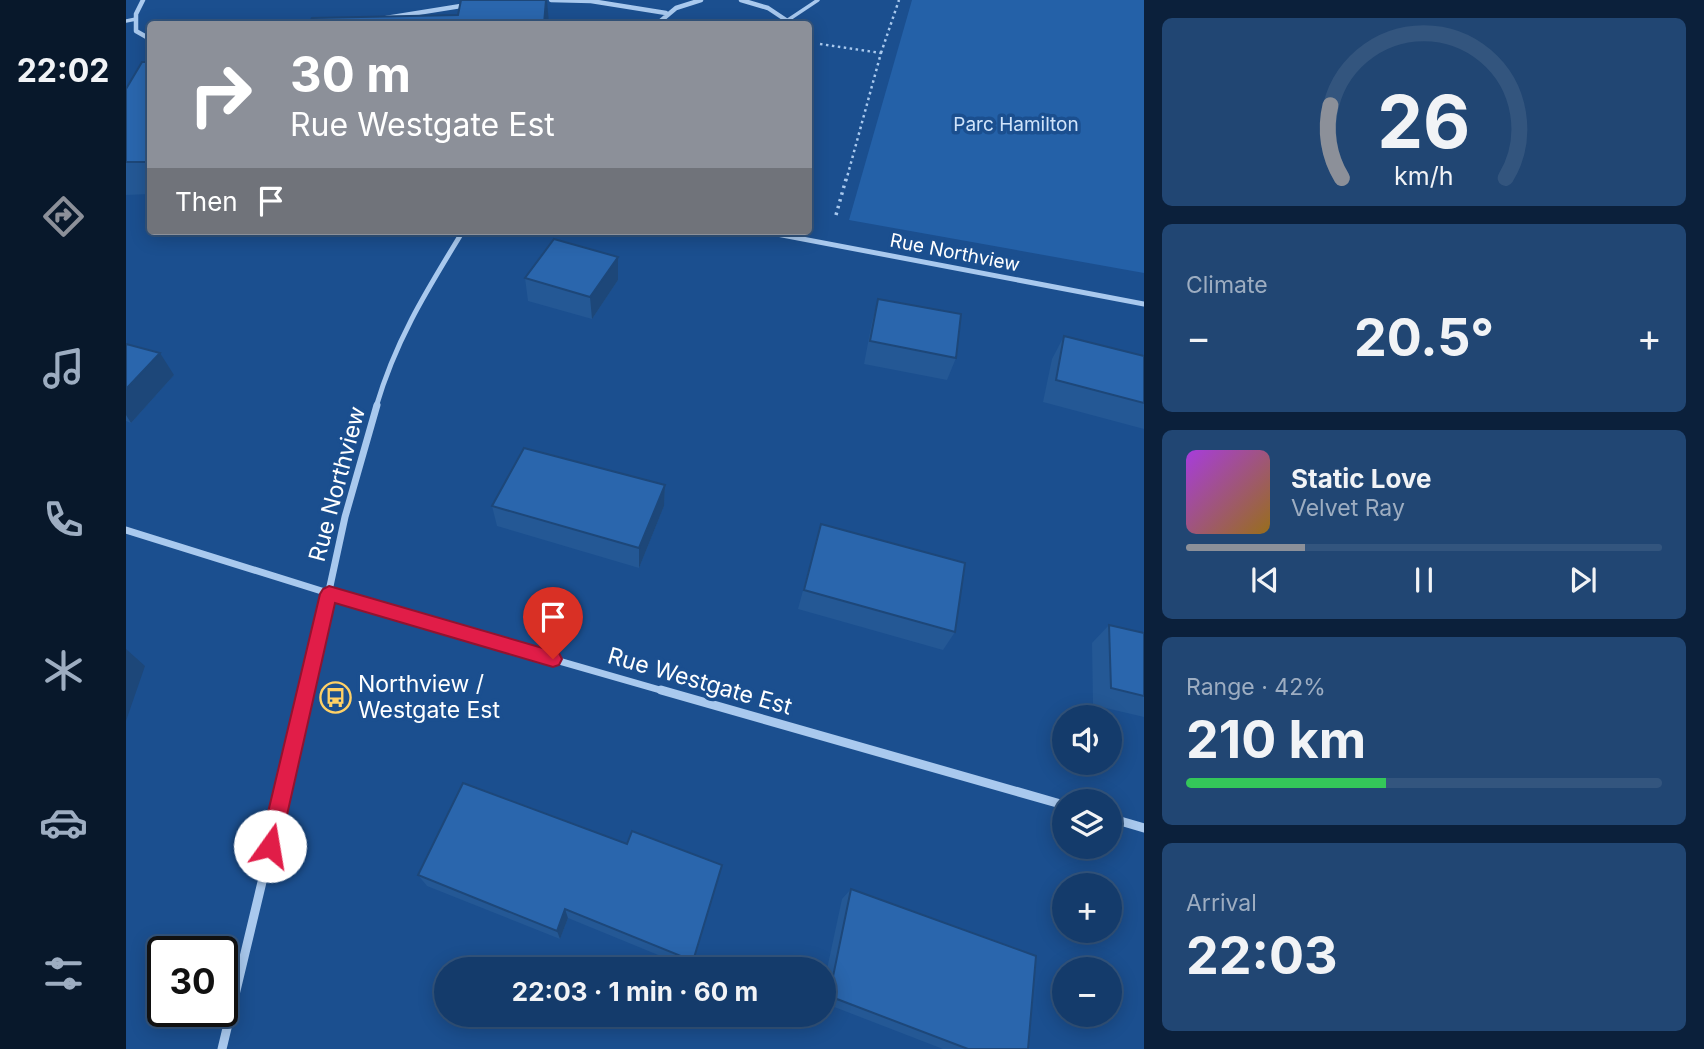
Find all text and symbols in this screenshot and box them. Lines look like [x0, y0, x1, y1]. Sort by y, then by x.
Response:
text: 30 m [290, 45, 411, 104]
icon: right [175, 49, 266, 140]
text: 22:02 [17, 51, 109, 90]
text: 26 [1377, 77, 1471, 166]
text: Rue Westgate Est [290, 105, 555, 144]
park label: Parc Hamilton [953, 113, 1079, 136]
text: km/h [1394, 161, 1454, 191]
icon: arrive [252, 182, 290, 220]
text: Then [175, 186, 238, 217]
icon: directions [39, 192, 88, 241]
street label: Rue Northview [888, 229, 1022, 276]
text: Climate [1186, 271, 1268, 299]
text: 20.5° [1354, 306, 1494, 369]
text: − [1186, 314, 1211, 360]
text: + [1637, 314, 1662, 360]
icon: music [39, 344, 88, 393]
street label: Rue Northview [303, 403, 371, 565]
text: Static Love [1291, 463, 1432, 494]
text: Velvet Ray [1291, 494, 1405, 522]
icon: phone [39, 495, 88, 544]
icon: previous [1246, 561, 1284, 599]
icon: pause [1405, 561, 1443, 599]
icon: next [1564, 561, 1602, 599]
pin [523, 587, 583, 659]
icon: arrive [534, 598, 572, 636]
street label: Rue Westgate Est [605, 641, 796, 721]
icon: climate [39, 646, 88, 695]
place label: Northview / Westgate Est [358, 670, 501, 724]
text: Range · 42% [1186, 673, 1326, 701]
bus stop icon: Northview / Westgate Est [318, 680, 352, 714]
map controls [1052, 705, 1122, 1027]
button: sound [1052, 705, 1122, 775]
text: 210 km [1186, 708, 1366, 771]
button: layers [1052, 789, 1122, 859]
icon: car [39, 798, 88, 847]
position arrow [233, 809, 307, 883]
button: + [1052, 873, 1122, 943]
text: Arrival [1186, 889, 1257, 917]
text: 22:03 [1186, 924, 1338, 987]
speed limit sign: 30 [147, 936, 238, 1027]
icon: filters [39, 949, 88, 998]
button: − [1052, 957, 1122, 1027]
text: 22:03 · 1 min · 60 m [512, 976, 758, 1007]

